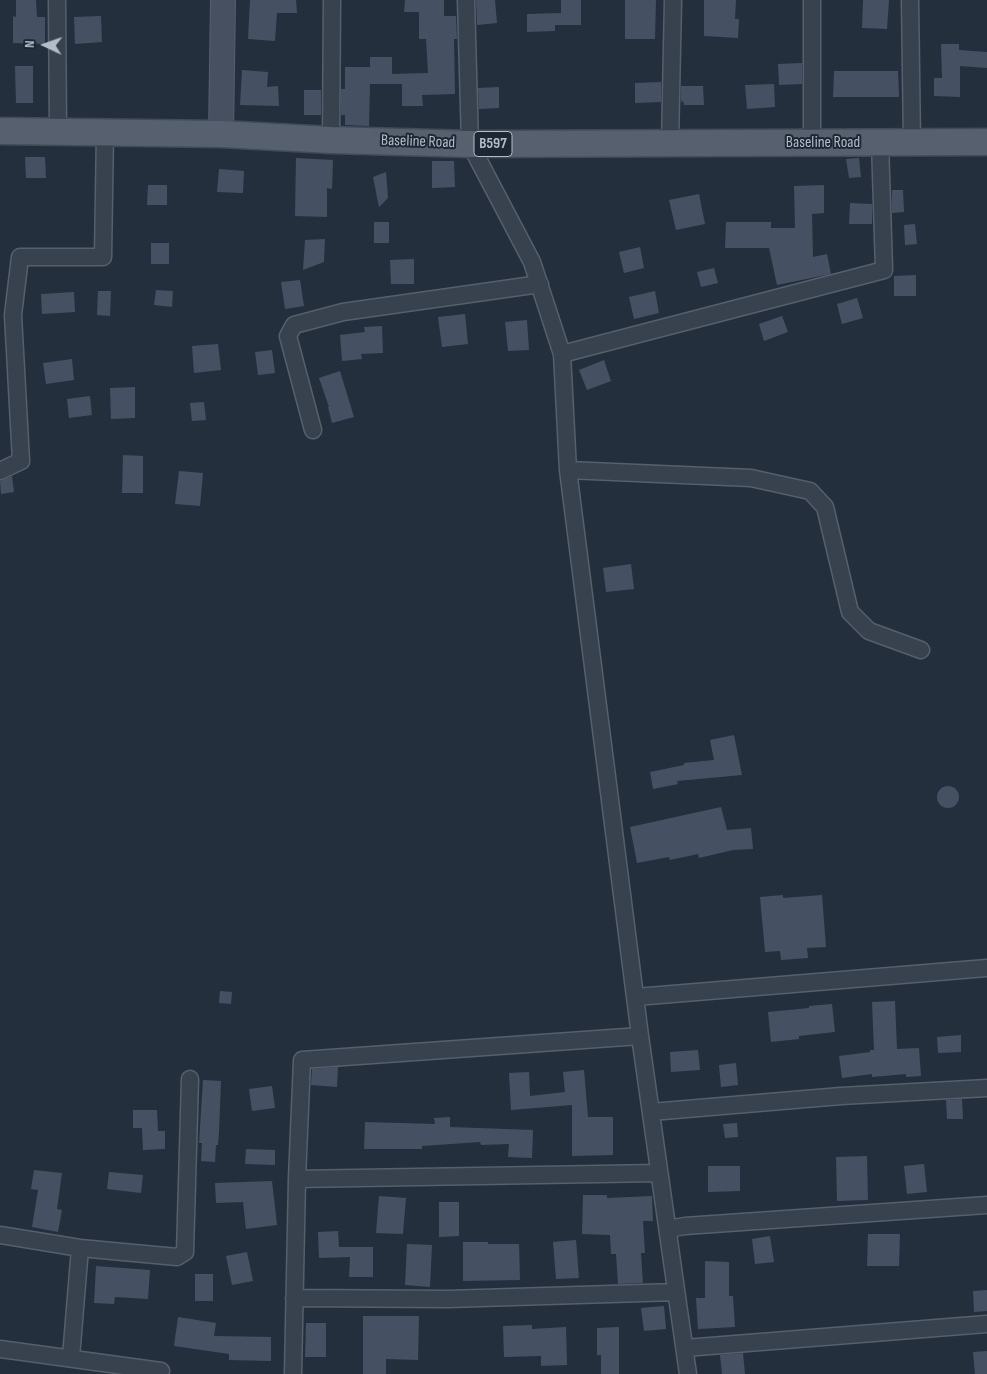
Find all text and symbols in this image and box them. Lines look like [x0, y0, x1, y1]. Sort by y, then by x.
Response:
north arrow [20, 20, 70, 70]
text: N [21, 40, 38, 48]
street label: Baseline Road [381, 131, 455, 153]
road number: B597 [474, 132, 512, 156]
street label: Baseline Road [786, 133, 860, 153]

